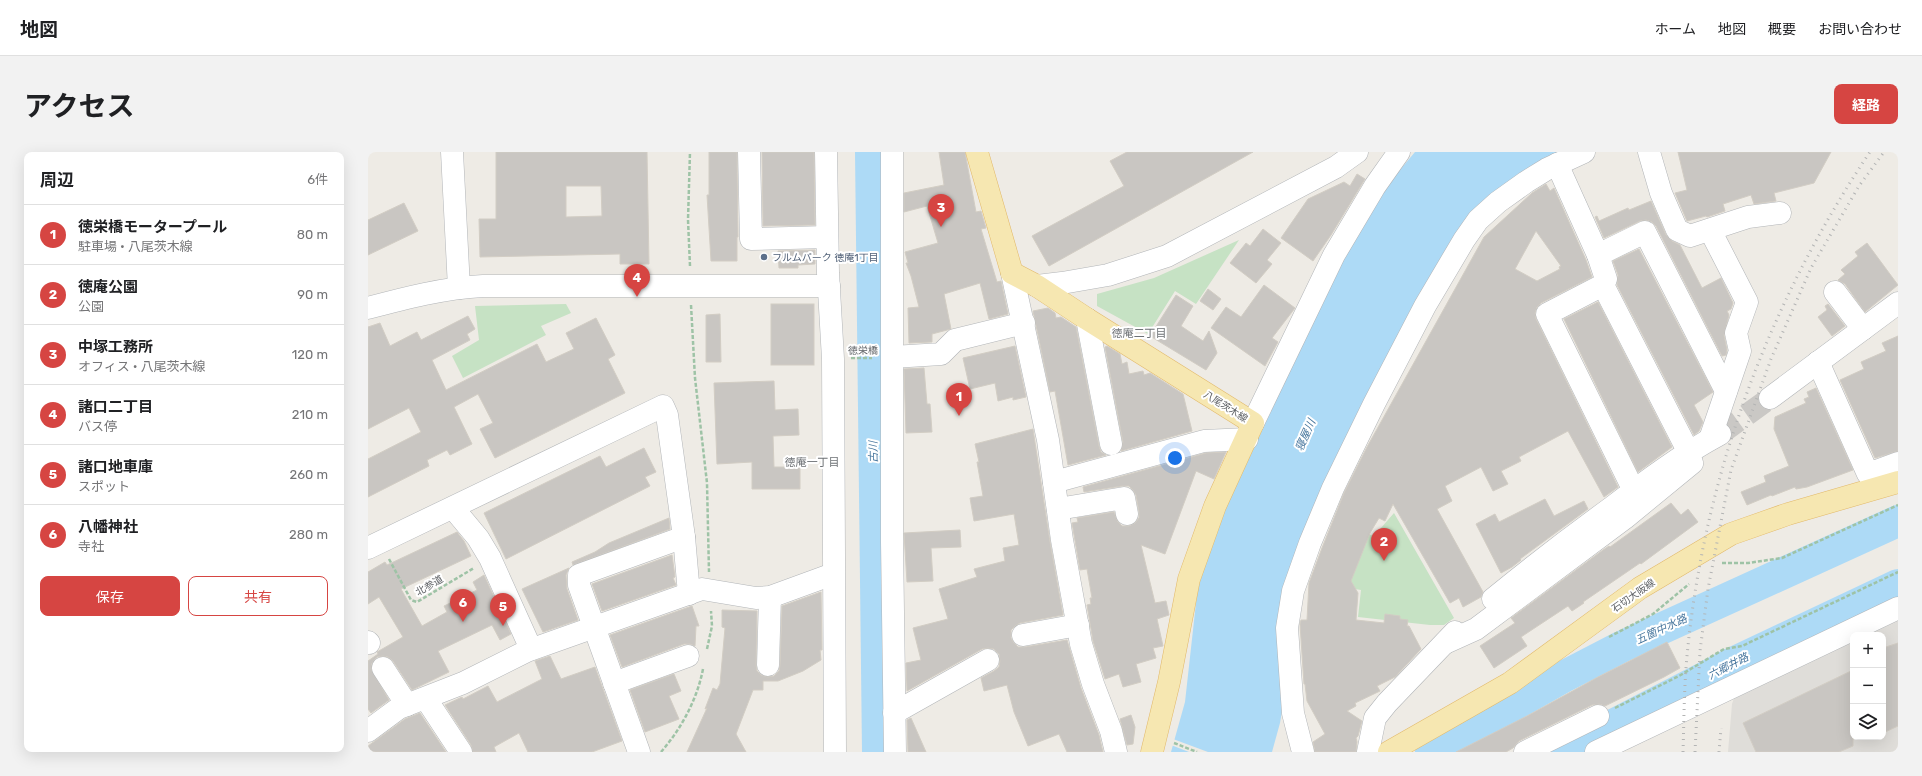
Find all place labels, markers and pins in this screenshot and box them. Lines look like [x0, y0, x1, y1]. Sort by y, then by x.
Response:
pin: 3 [928, 194, 954, 227]
marker: フルムパーク 徳庵1丁目 [759, 252, 769, 262]
place label: フルムパーク 徳庵1丁目 [772, 252, 879, 264]
pin: 4 [624, 264, 650, 297]
pin: 1 [946, 383, 972, 416]
pin: 2 [1371, 528, 1397, 561]
pin: 6 [450, 589, 476, 622]
pin: 5 [490, 593, 516, 626]

